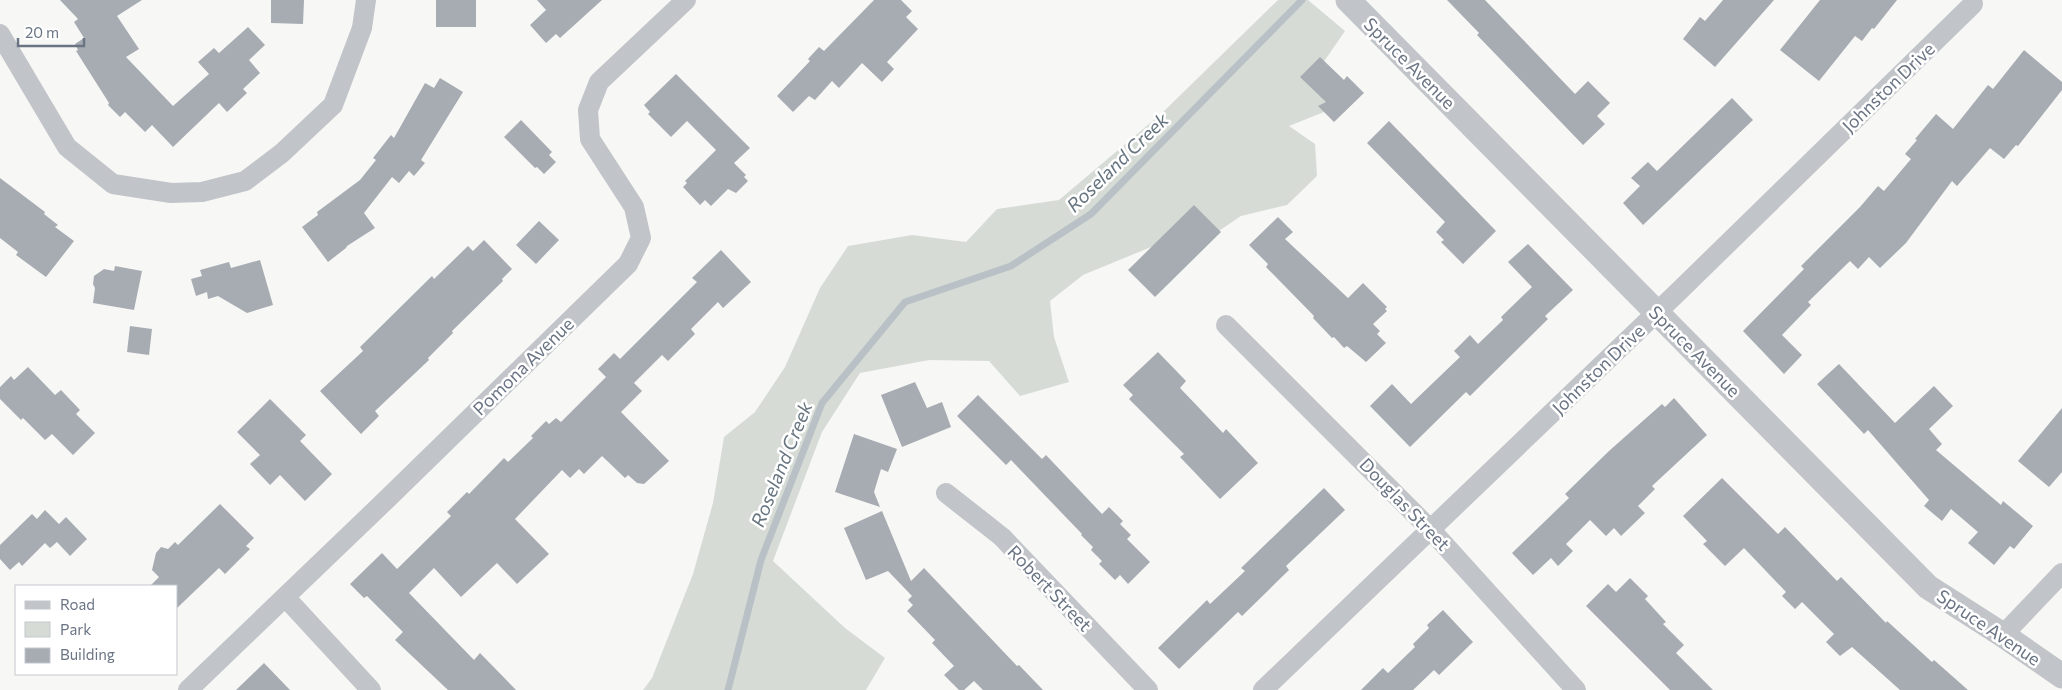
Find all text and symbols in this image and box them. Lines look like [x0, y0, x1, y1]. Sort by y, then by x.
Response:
street label: Spruce Avenue [1360, 13, 1460, 113]
scale bar [18, 15, 84, 47]
text: 20 m [25, 23, 59, 41]
street label: Johnston Drive [1837, 37, 1939, 137]
water label: Roseland Creek [1061, 107, 1173, 216]
street label: Spruce Avenue [1645, 301, 1745, 401]
street label: Pomona Avenue [468, 312, 578, 420]
street label: Johnston Drive [1547, 319, 1649, 419]
water label: Roseland Creek [745, 397, 817, 530]
street label: Douglas Street [1355, 453, 1455, 555]
street label: Robert Street [1003, 540, 1097, 636]
street label: Spruce Avenue [1933, 584, 2045, 670]
legend [15, 585, 178, 675]
text: Road [60, 595, 95, 613]
text: Park [60, 620, 91, 638]
text: Building [60, 645, 115, 663]

